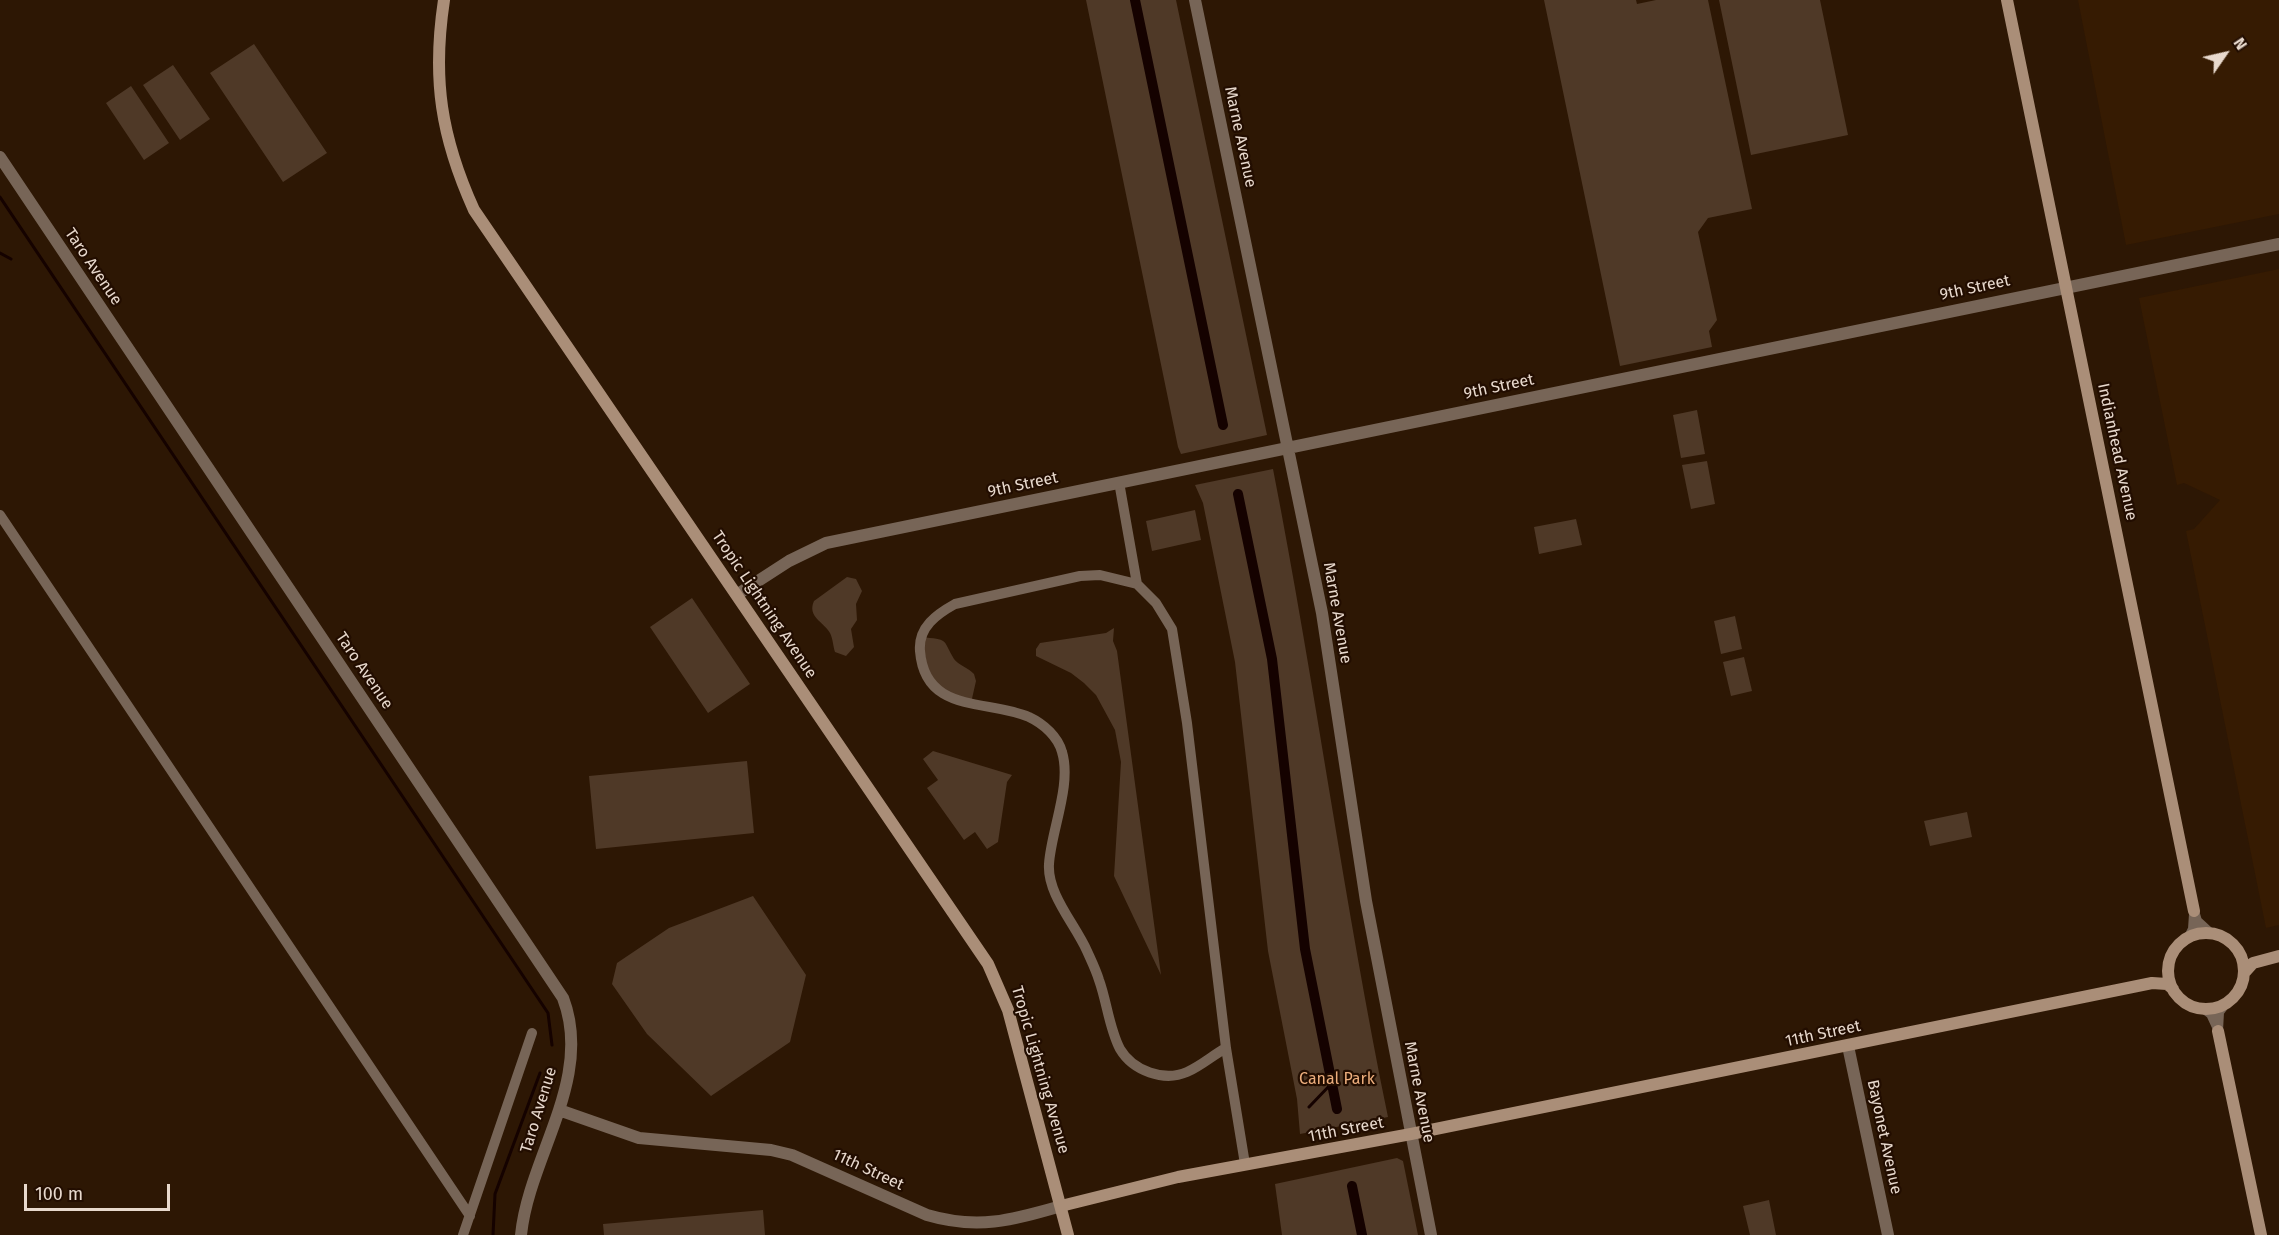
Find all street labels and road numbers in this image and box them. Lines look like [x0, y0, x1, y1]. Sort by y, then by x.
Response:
street label: Marne Avenue [1220, 85, 1260, 189]
street label: Taro Avenue [60, 225, 126, 309]
street label: 9th Street [1938, 271, 2012, 305]
street label: 9th Street [1462, 370, 1536, 404]
street label: Indianhead Avenue [2093, 382, 2141, 522]
street label: 9th Street [986, 468, 1060, 502]
street label: Tropic Lightning Avenue [707, 528, 821, 682]
street label: Marne Avenue [1319, 561, 1355, 665]
street label: Taro Avenue [331, 629, 397, 713]
street label: Tropic Lightning Avenue [1007, 984, 1073, 1156]
street label: 11th Street [1784, 1017, 1862, 1051]
street label: Marne Avenue [1400, 1040, 1438, 1144]
street label: Taro Avenue [517, 1065, 561, 1155]
street label: Bayonet Avenue [1862, 1078, 1906, 1196]
street label: 11th Street [1307, 1113, 1385, 1147]
street label: 11th Street [829, 1145, 907, 1195]

